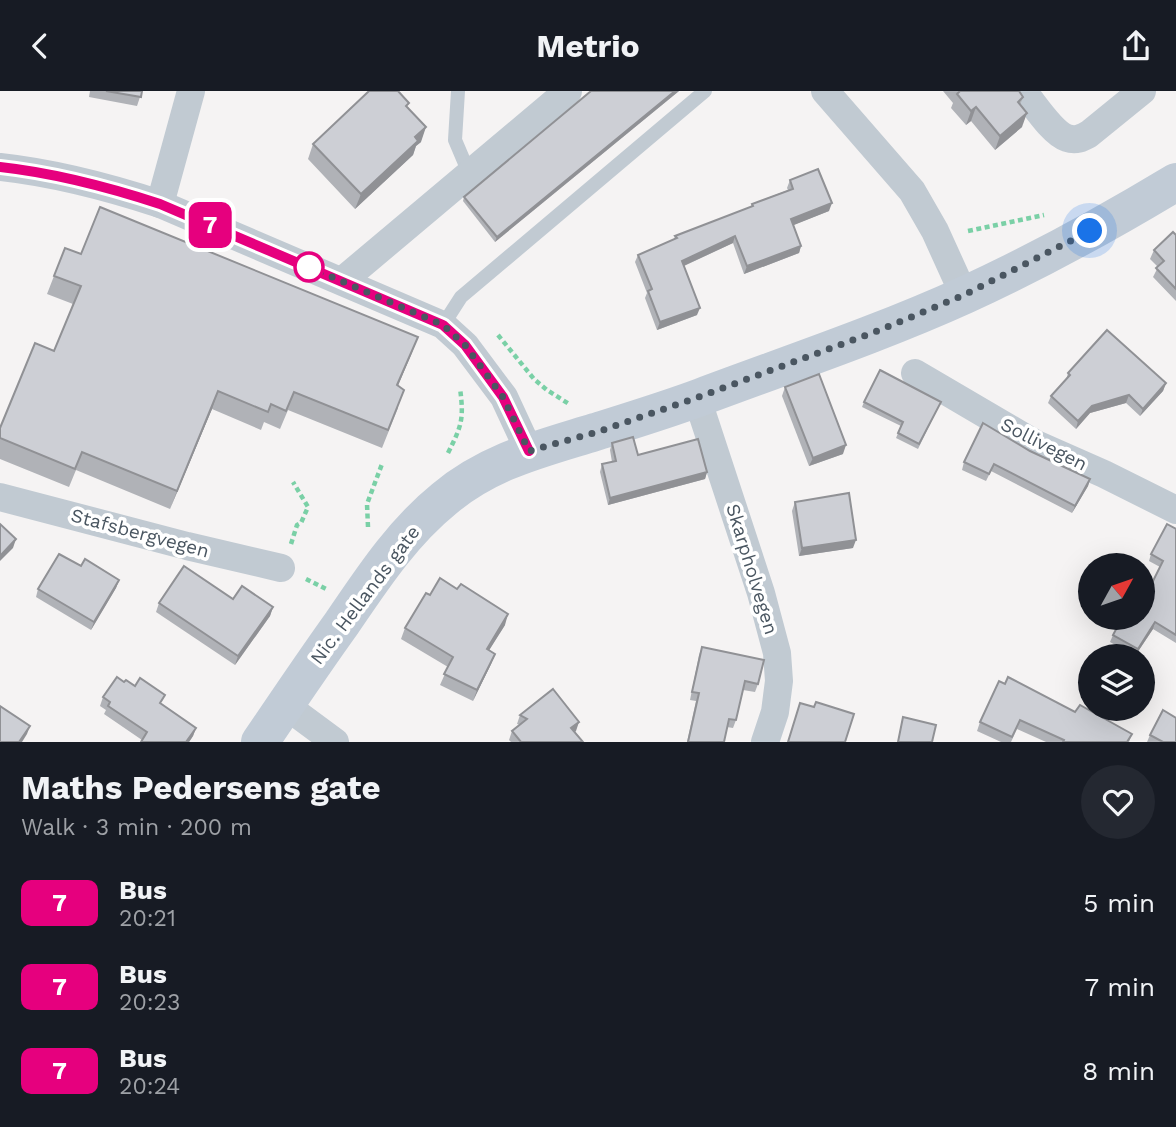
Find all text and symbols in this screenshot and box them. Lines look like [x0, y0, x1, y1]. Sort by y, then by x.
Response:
icon: back [21, 27, 59, 65]
text: Metrio [536, 27, 640, 65]
icon: share [1117, 27, 1155, 65]
line badge: 7 [187, 202, 233, 248]
text: 7 [203, 211, 217, 239]
your location [1072, 213, 1107, 248]
unlabelled marker [294, 252, 324, 282]
street label: Sollivegen [997, 412, 1091, 476]
street label: Skarpholvegen [721, 501, 783, 637]
street label: Stafsbergvegen [68, 503, 212, 563]
street label: Nic. Hellands gate [305, 521, 425, 669]
north arrow [1078, 553, 1155, 630]
map controls [1078, 553, 1155, 721]
button: layers [1078, 644, 1155, 721]
button: heart [1081, 765, 1155, 839]
text: Maths Pedersens gate [21, 768, 381, 807]
text: Walk · 3 min · 200 m [21, 814, 252, 841]
text: Bus [119, 875, 167, 905]
text: 5 min [1083, 888, 1155, 918]
text: 7 [52, 889, 67, 917]
text: 20:21 [119, 905, 176, 932]
text: Bus [119, 959, 167, 989]
text: 7 min [1085, 972, 1155, 1002]
text: 7 [52, 973, 67, 1001]
text: 20:23 [119, 989, 180, 1016]
text: Bus [119, 1043, 167, 1073]
text: 8 min [1082, 1056, 1155, 1086]
text: 7 [52, 1057, 67, 1085]
text: 20:24 [119, 1073, 180, 1100]

